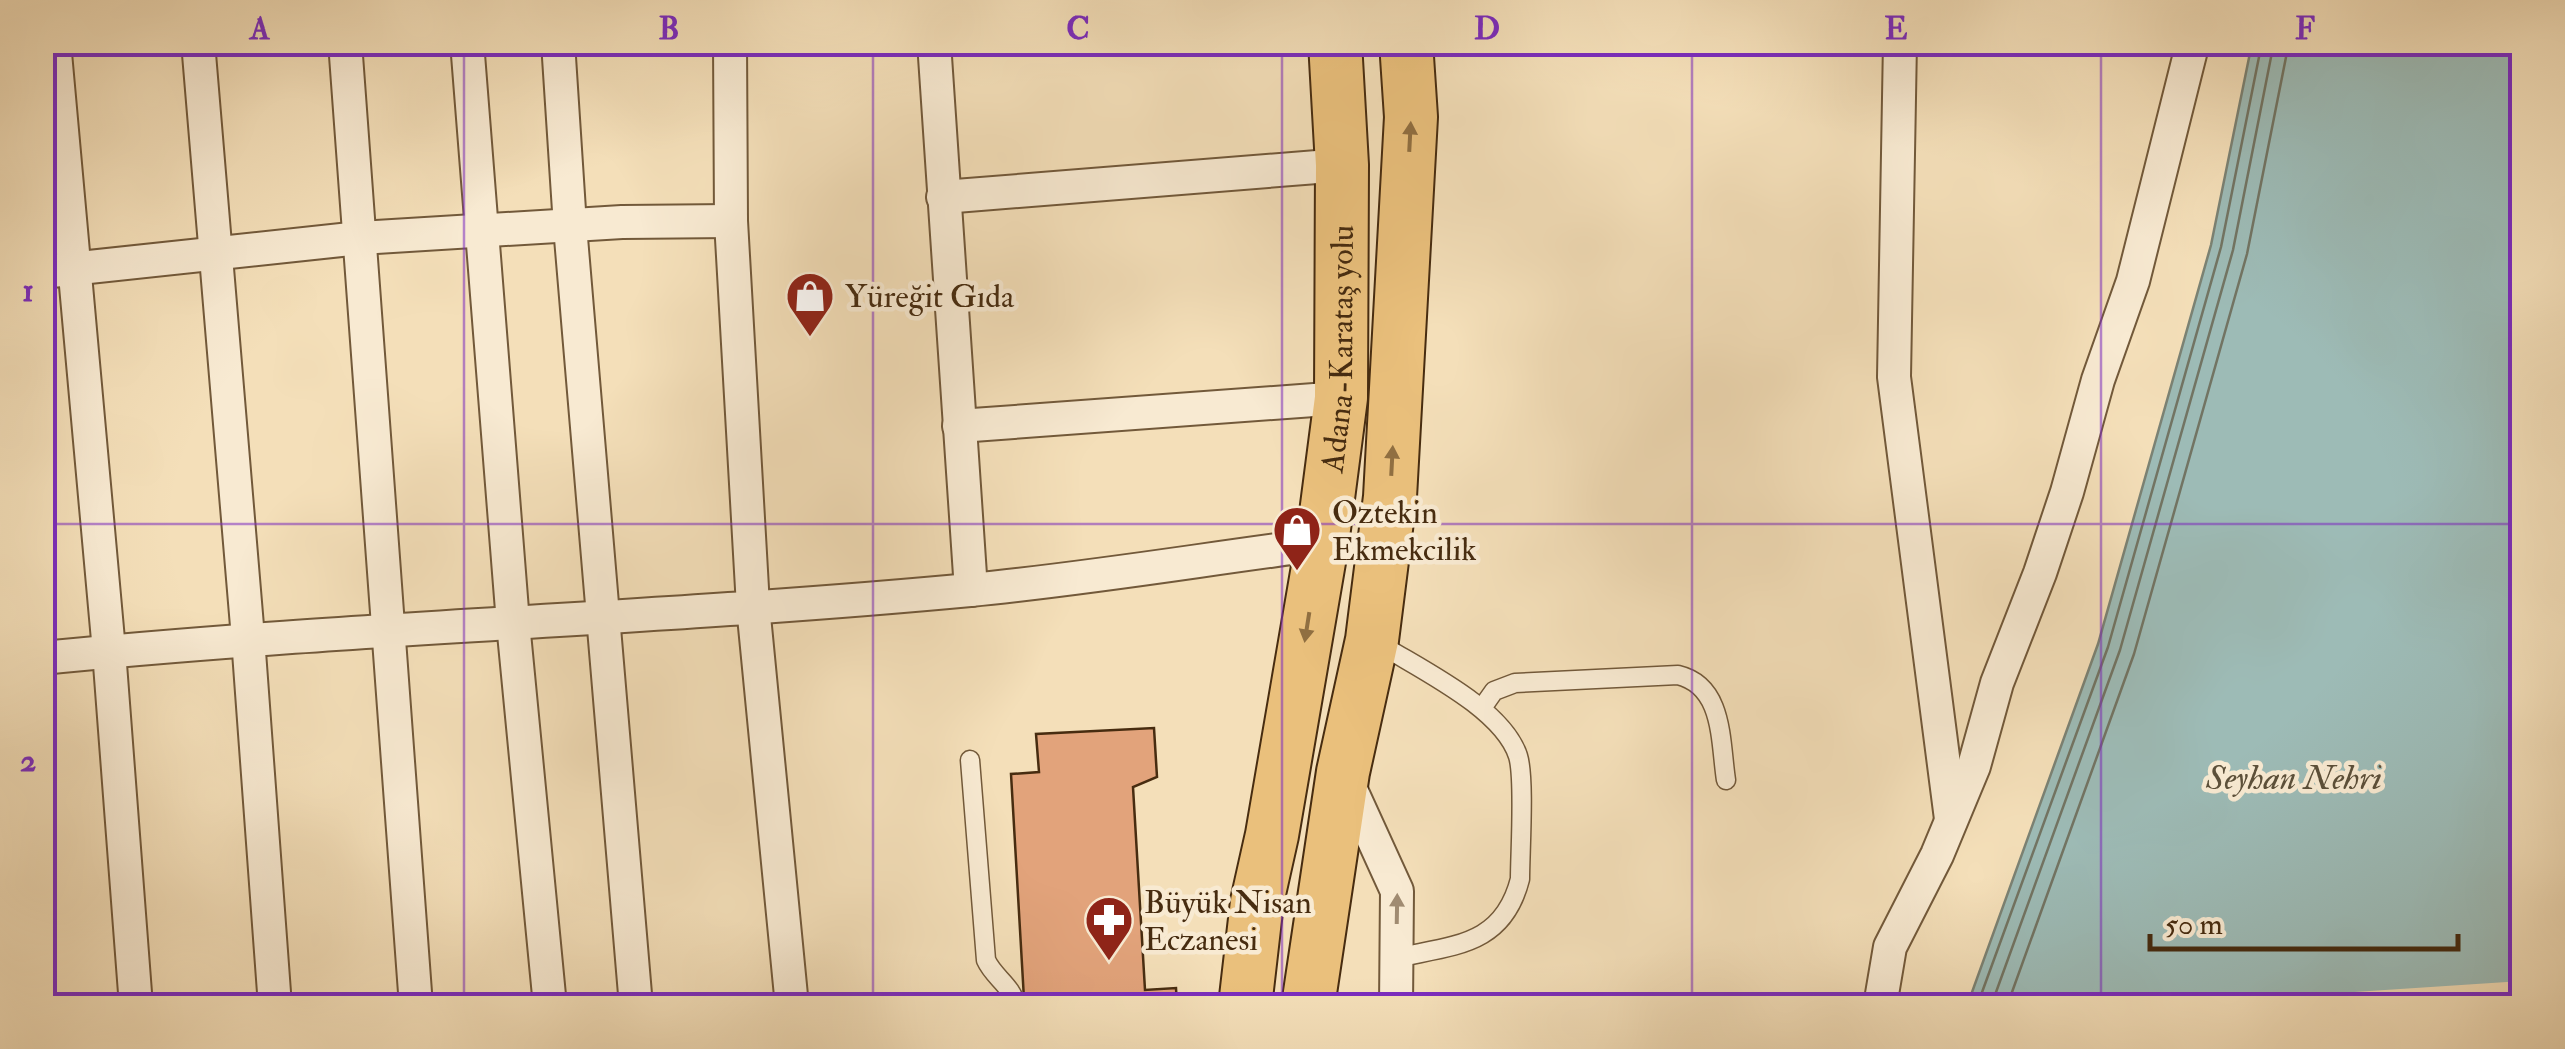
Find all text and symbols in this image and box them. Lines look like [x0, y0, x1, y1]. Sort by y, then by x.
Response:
text: A [248, 9, 271, 49]
text: B [659, 9, 679, 49]
text: C [1066, 9, 1090, 49]
text: D [1474, 9, 1500, 49]
text: E [1884, 9, 1908, 49]
text: F [2295, 9, 2315, 49]
one-way arrow [1402, 120, 1418, 152]
street label: Adana-Karataş yolu [1312, 225, 1363, 476]
shop icon: Yüreğit Gıda [784, 270, 836, 338]
text: 1 [22, 271, 34, 311]
place label: Yüreğit Gıda [845, 277, 1015, 317]
one-way arrow [1384, 445, 1400, 476]
place label: Oztekin Ekmekcilik [1332, 493, 1477, 570]
shop icon: Oztekin Ekmekcilik [1271, 504, 1323, 572]
one-way arrow [1298, 612, 1314, 643]
text: 2 [20, 741, 36, 781]
water label: Seyhan Nehri [2205, 756, 2382, 800]
place label: Büyük Nisan Eczanesi [1144, 883, 1312, 960]
scale bar [2150, 889, 2458, 951]
one-way arrow [1389, 893, 1405, 925]
pharmacy icon: Büyük Nisan Eczanesi [1083, 894, 1135, 962]
text: 50 m [2165, 906, 2223, 943]

